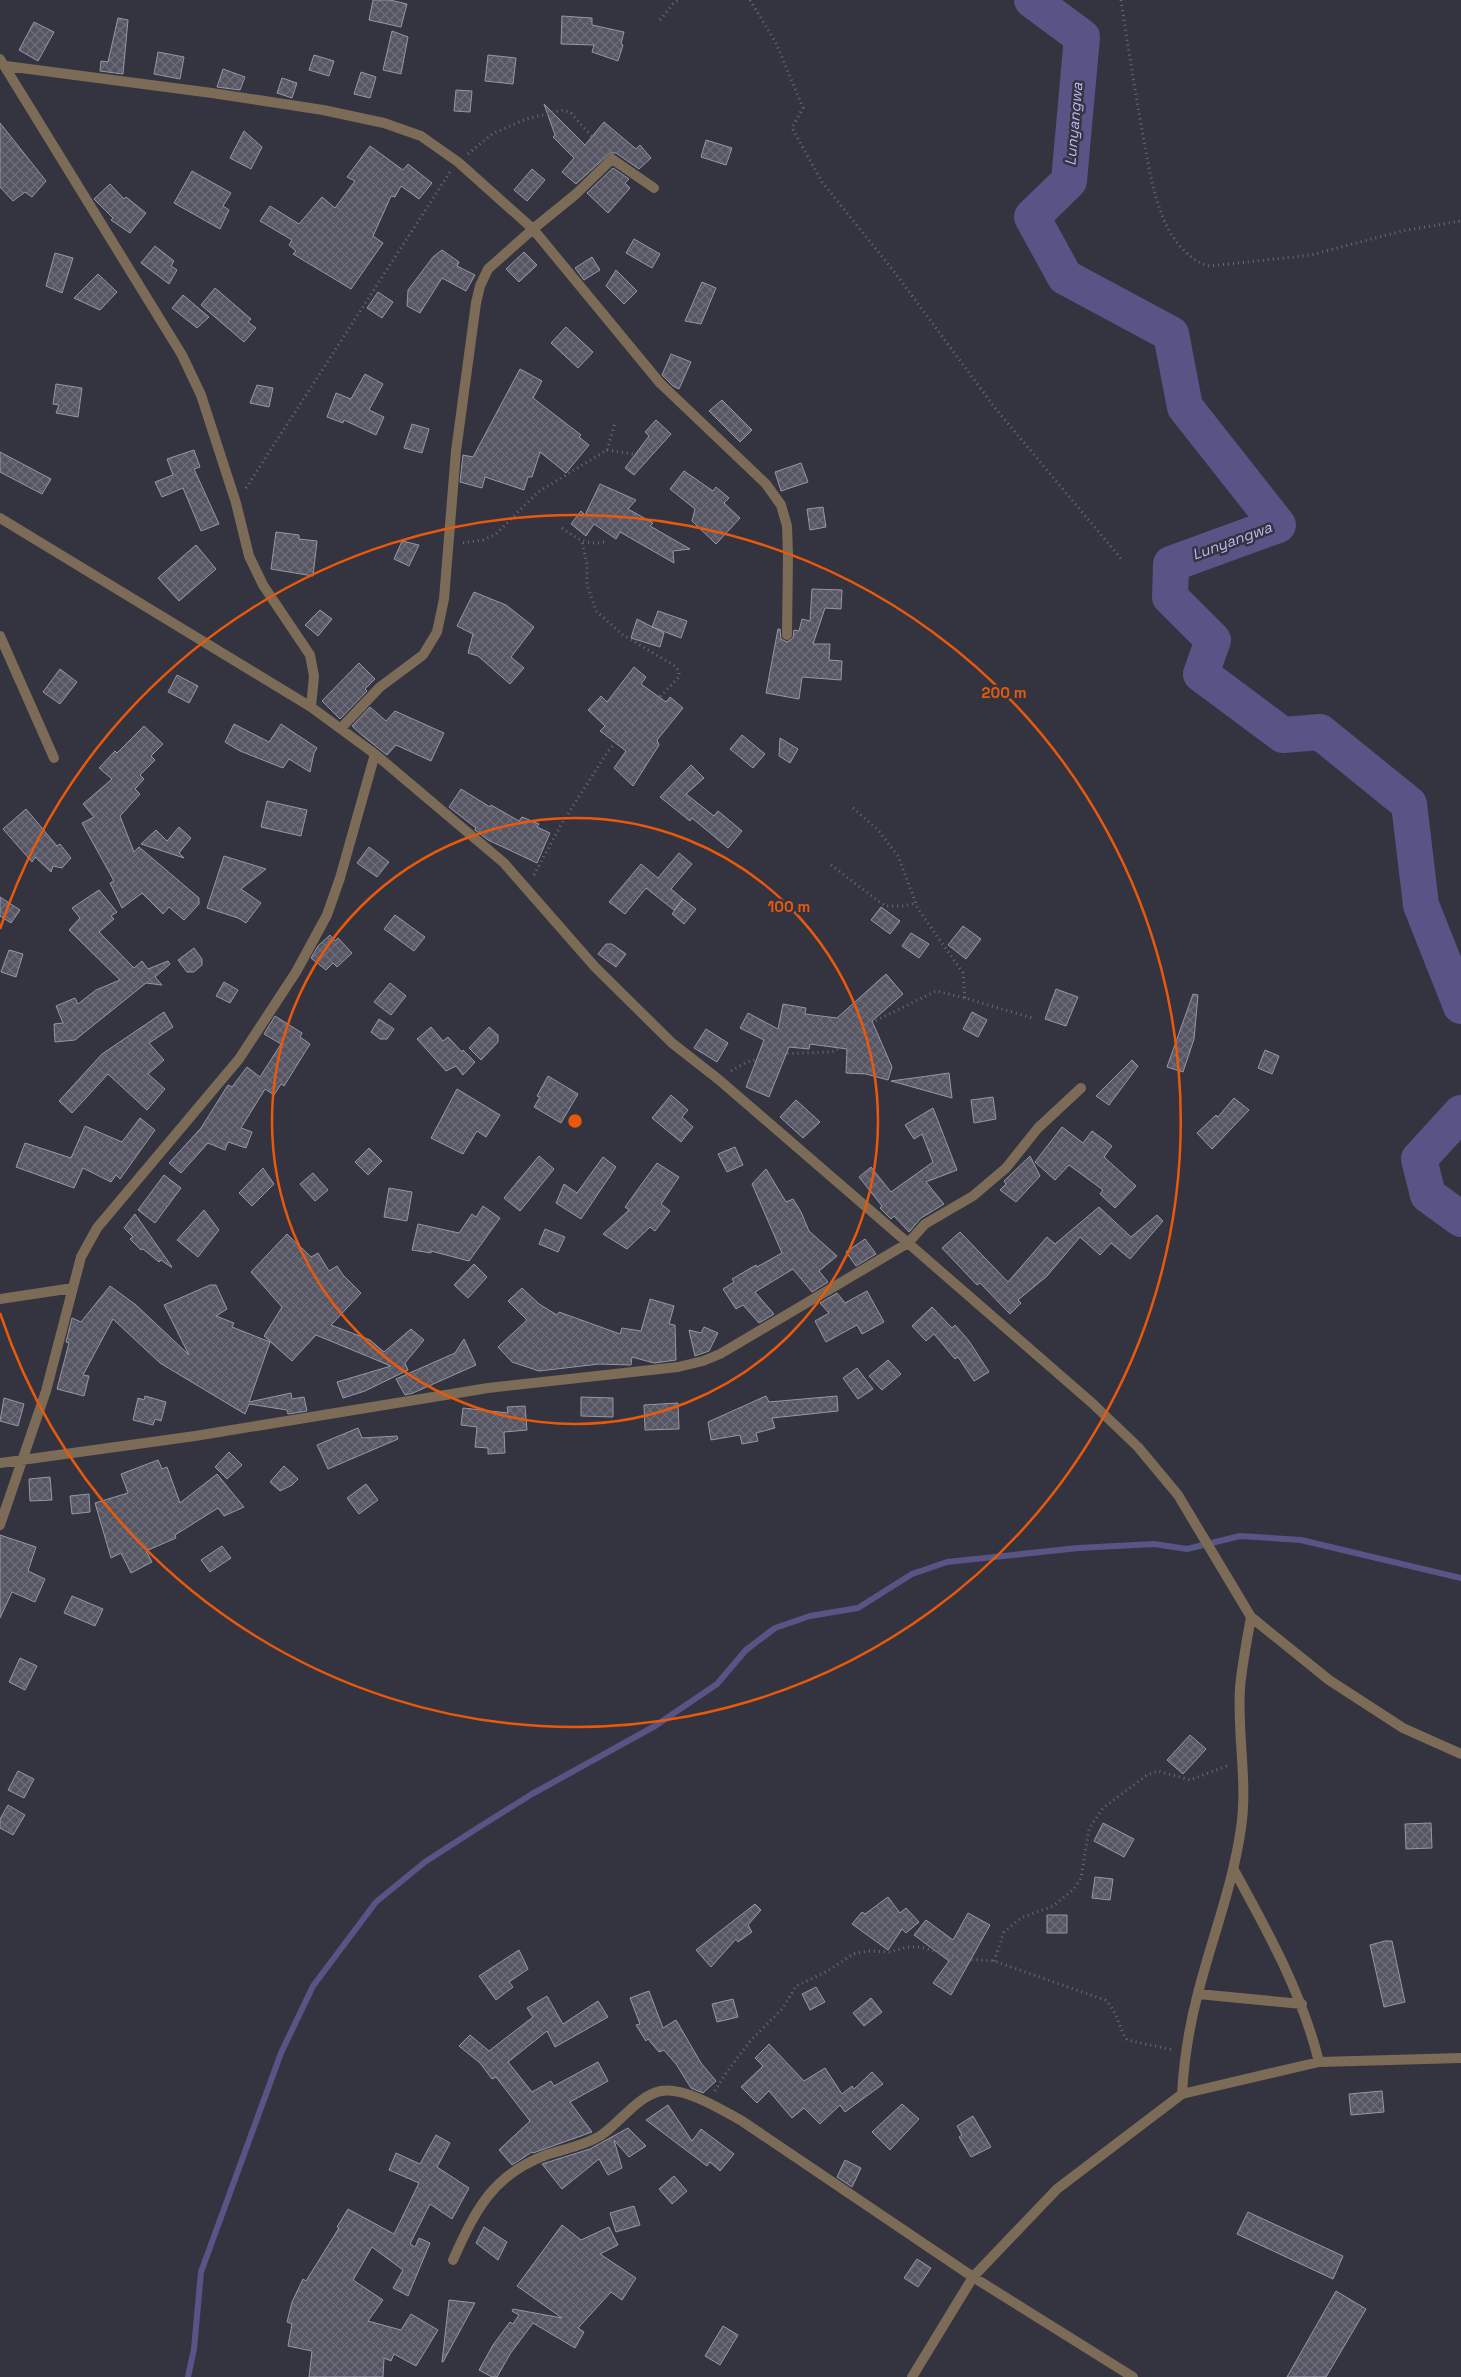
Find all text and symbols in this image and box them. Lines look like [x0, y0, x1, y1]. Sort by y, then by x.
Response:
water label: Lunyangwa [1060, 81, 1087, 166]
water label: Lunyangwa [1189, 517, 1275, 564]
text: 200 m [982, 683, 1026, 702]
text: 100 m [768, 897, 810, 916]
centre of rings [566, 1112, 584, 1130]

